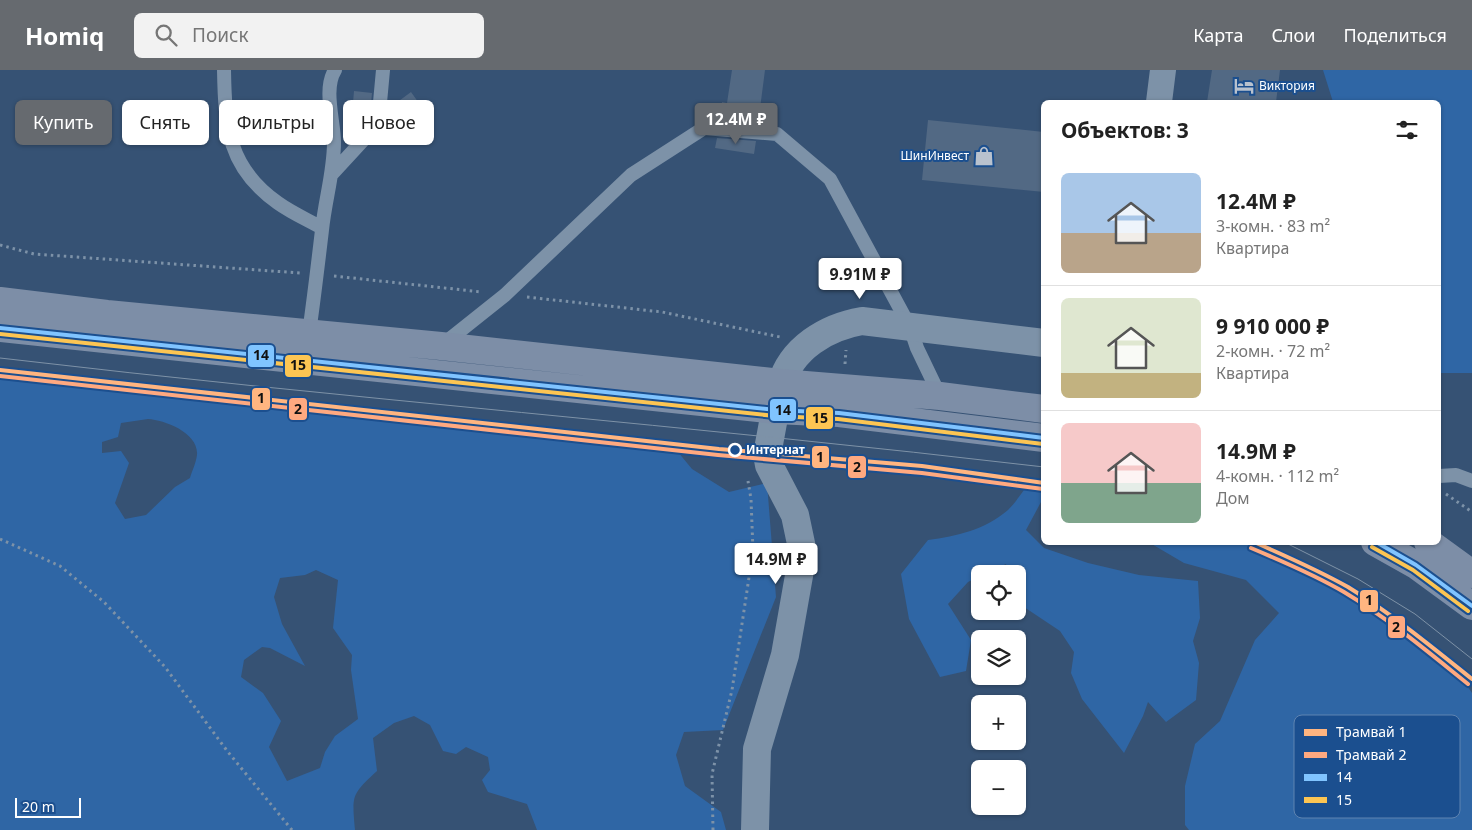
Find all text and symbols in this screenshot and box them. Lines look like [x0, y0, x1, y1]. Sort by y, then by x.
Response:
search box [134, 13, 484, 58]
text: Homiq [25, 19, 104, 52]
icon: search [152, 21, 180, 49]
text: Поиск [192, 22, 249, 48]
text: Карта [1193, 23, 1243, 47]
text: Слои [1271, 23, 1315, 47]
text: Поделиться [1343, 23, 1447, 47]
hotel icon: Виктория [1233, 75, 1255, 97]
place label: Виктория [1259, 77, 1315, 94]
chip: Купить [15, 100, 112, 145]
chip: Снять [122, 100, 209, 145]
chip: Фильтры [219, 100, 333, 145]
chip: Новое [343, 100, 434, 145]
pin: 12.4M ₽ [690, 102, 782, 145]
text: 12.4M ₽ [706, 108, 766, 130]
text: Объектов: 3 [1061, 116, 1189, 144]
icon: filters [1393, 116, 1421, 144]
shop icon: ШинИнвест [973, 145, 995, 167]
place label: ШинИнвест [900, 147, 969, 164]
text: 12.4M ₽ [1216, 187, 1296, 215]
icon: home [1101, 193, 1161, 253]
text: 3-комн. · 83 m² [1216, 215, 1330, 237]
text: Квартира [1216, 237, 1290, 259]
pin: 9.91M ₽ [814, 258, 906, 300]
text: 9.91M ₽ [830, 263, 890, 285]
text: 9 910 000 ₽ [1216, 312, 1329, 340]
icon: home [1101, 318, 1161, 378]
text: 2-комн. · 72 m² [1216, 340, 1330, 362]
line badge: 14 [247, 344, 275, 368]
text: 14 [253, 345, 269, 364]
line badge: 15 [284, 354, 312, 378]
text: 15 [290, 355, 306, 374]
text: Квартира [1216, 362, 1290, 384]
line badge: 1 [251, 387, 271, 411]
text: 1 [257, 388, 265, 407]
line badge: 2 [288, 397, 308, 421]
line badge: 14 [769, 398, 797, 422]
text: 2 [294, 399, 302, 418]
text: 14 [775, 400, 791, 419]
line badge: 15 [805, 406, 834, 430]
text: 15 [812, 408, 828, 427]
text: 14.9M ₽ [1216, 437, 1296, 465]
place label: Интернат [746, 441, 805, 458]
marker: Интернат [728, 443, 742, 457]
icon: home [1101, 443, 1161, 503]
line badge: 1 [811, 445, 830, 469]
text: 1 [816, 447, 824, 466]
line badge: 2 [847, 455, 867, 479]
text: 2 [853, 457, 861, 476]
text: 4-комн. · 112 m² [1216, 465, 1339, 487]
text: Дом [1216, 487, 1249, 509]
pin: 14.9M ₽ [730, 542, 822, 585]
text: 14.9M ₽ [746, 548, 806, 570]
map controls [971, 565, 1026, 815]
button: locate [971, 565, 1026, 620]
line badge: 1 [1359, 589, 1379, 613]
text: 1 [1365, 590, 1373, 609]
line badge: 2 [1387, 615, 1406, 639]
text: 2 [1392, 617, 1400, 636]
button: layers [971, 630, 1026, 685]
button: + [971, 695, 1026, 750]
legend [1294, 715, 1460, 818]
text: Трамвай 1 [1336, 722, 1406, 741]
text: Трамвай 2 [1336, 745, 1406, 764]
button: − [971, 760, 1026, 815]
text: 14 [1336, 767, 1352, 786]
text: 15 [1336, 790, 1352, 809]
scale bar [15, 795, 81, 818]
text: 20 m [22, 797, 55, 816]

